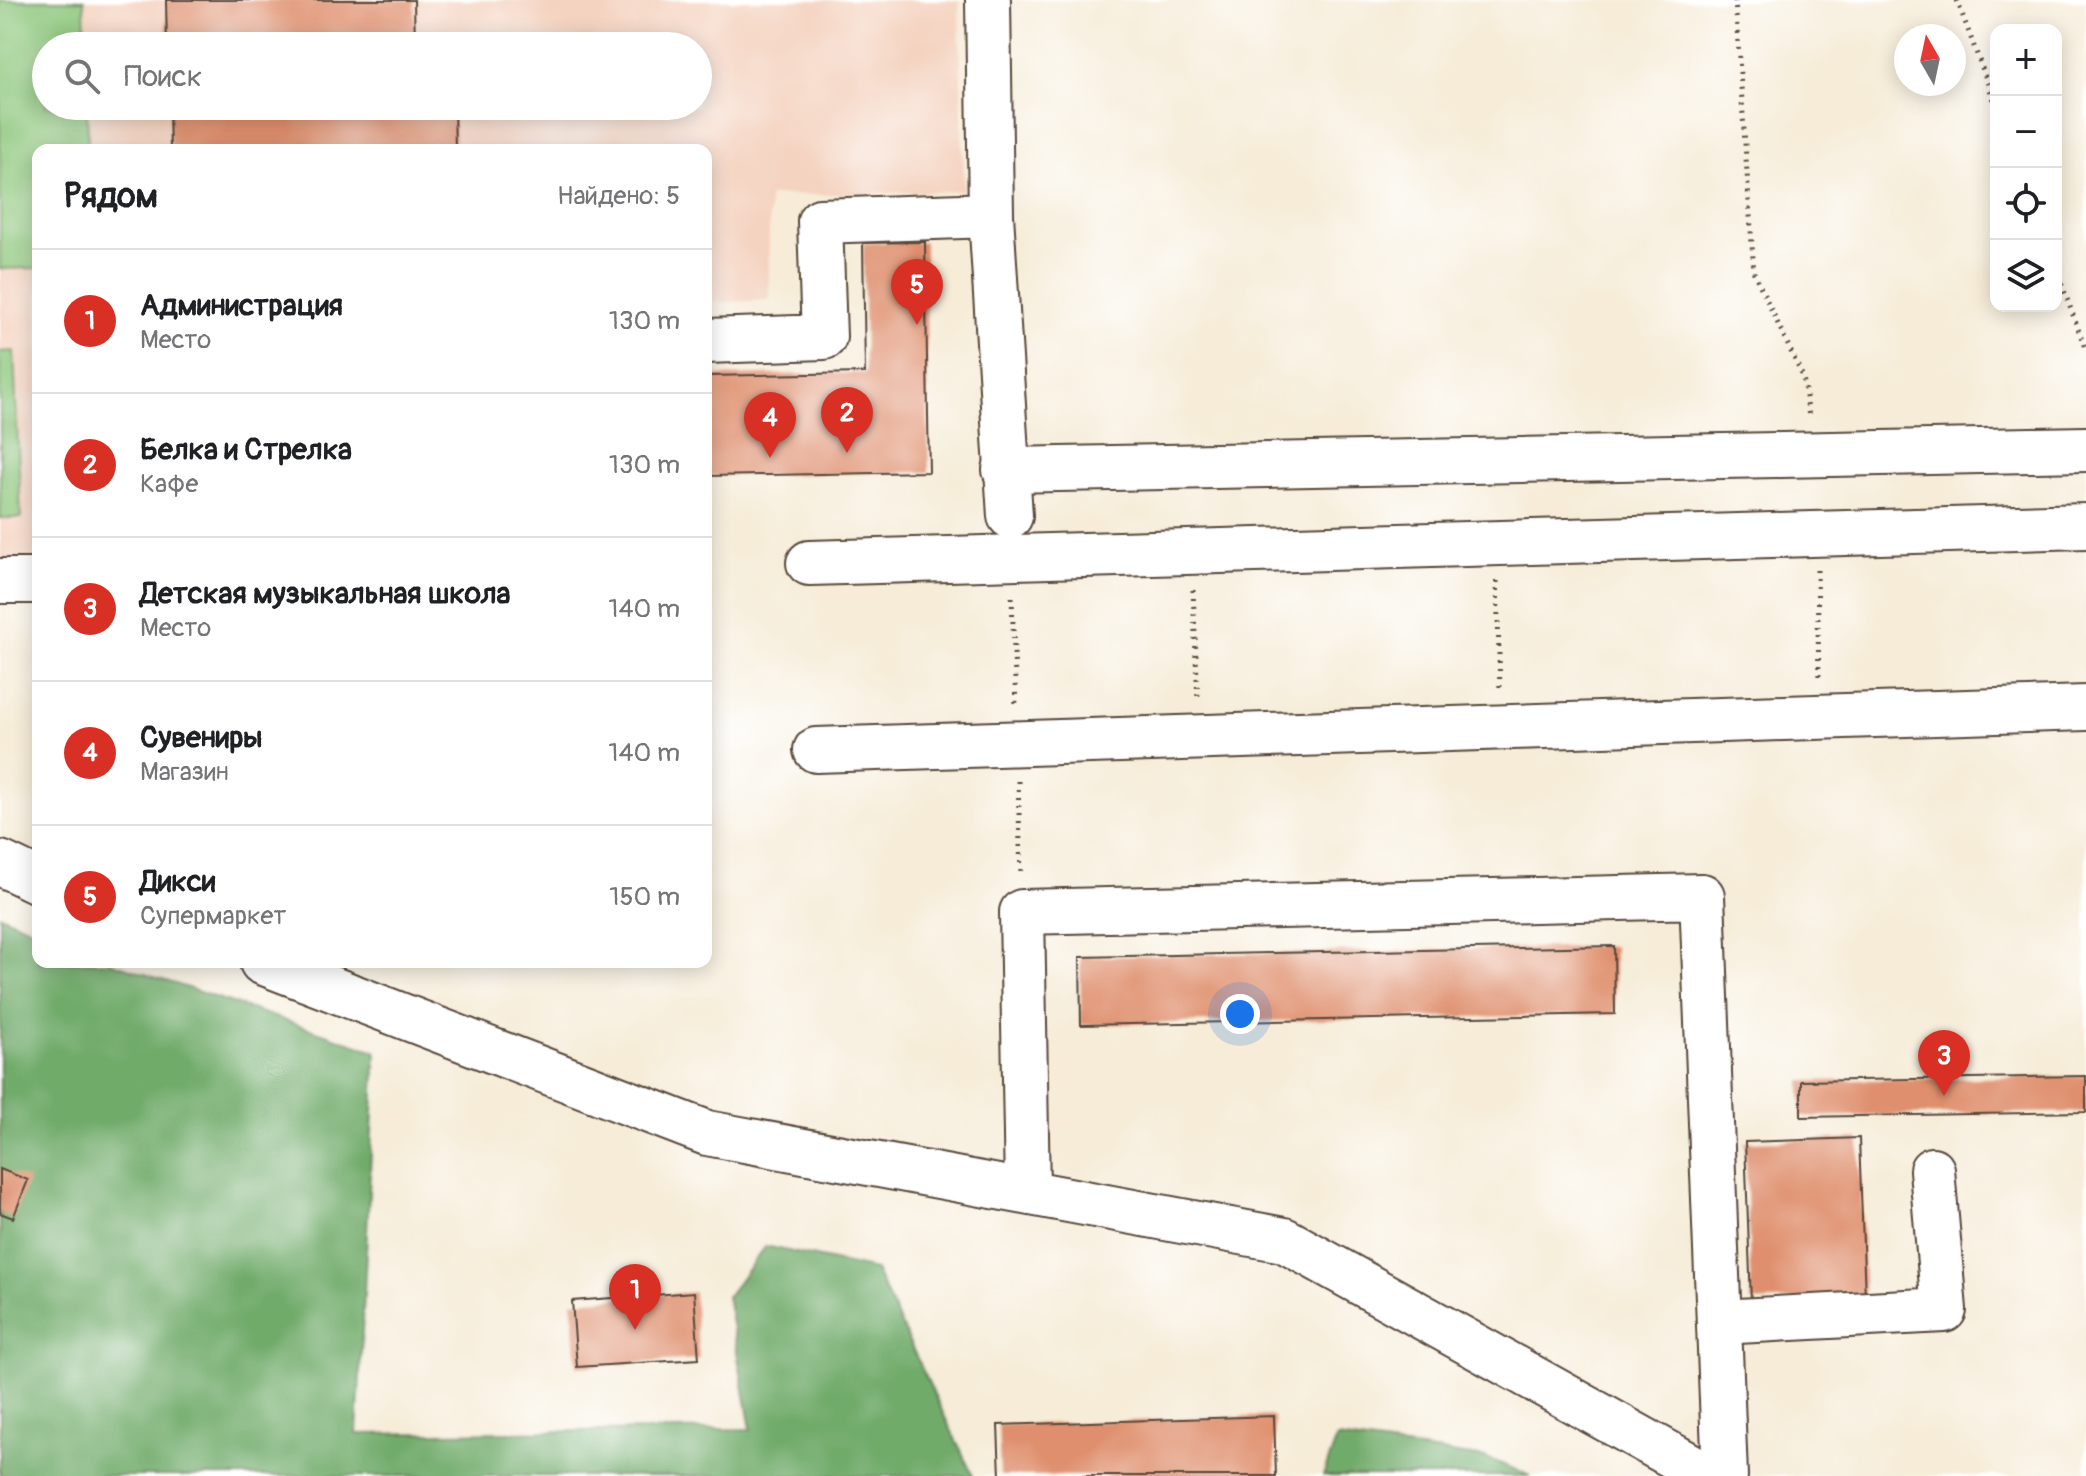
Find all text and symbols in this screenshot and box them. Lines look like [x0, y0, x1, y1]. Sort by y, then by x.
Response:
north arrow [1894, 24, 1966, 96]
map controls [1990, 24, 2062, 312]
button: + [1990, 24, 2062, 96]
search box [32, 32, 712, 120]
icon: search [60, 54, 104, 98]
text: Поиск [124, 58, 202, 95]
button: − [1990, 96, 2062, 168]
button: locate [1990, 168, 2062, 240]
text: Рядом [64, 175, 158, 218]
text: Найдено: 5 [557, 180, 680, 212]
button: layers [1990, 240, 2062, 312]
pin: 5 [891, 259, 943, 325]
text: Администрация [140, 287, 343, 324]
text: 1 [85, 305, 95, 337]
text: 130 m [609, 305, 680, 337]
text: Место [140, 324, 211, 356]
pin: 2 [821, 387, 873, 453]
pin: 4 [744, 392, 796, 458]
text: Белка и Стрелка [140, 431, 352, 468]
text: 2 [83, 449, 97, 481]
text: 130 m [609, 449, 680, 481]
text: Кафе [140, 468, 198, 500]
text: Детская музыкальная школа [140, 575, 511, 612]
text: 3 [83, 593, 97, 625]
text: 140 m [608, 593, 680, 625]
text: Место [140, 612, 211, 644]
text: Сувениры [140, 719, 263, 756]
text: 4 [82, 737, 98, 769]
text: 140 m [608, 737, 680, 769]
text: Магазин [140, 756, 229, 788]
text: Дикси [140, 863, 215, 900]
text: 5 [83, 881, 97, 913]
text: 150 m [609, 881, 680, 913]
text: Супермаркет [140, 900, 286, 932]
your location [1220, 994, 1260, 1034]
pin: 3 [1918, 1030, 1970, 1096]
pin: 1 [609, 1264, 661, 1330]

